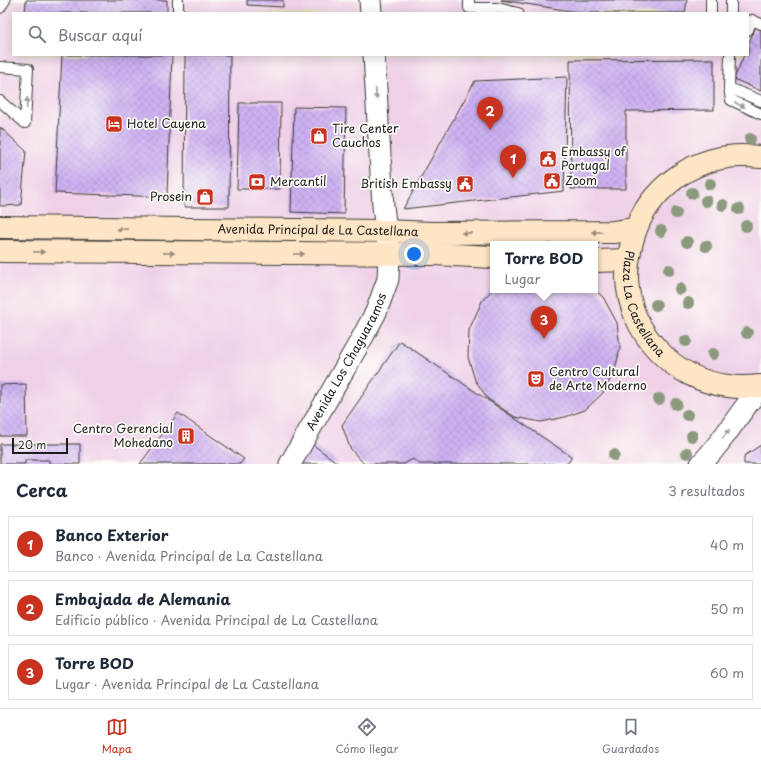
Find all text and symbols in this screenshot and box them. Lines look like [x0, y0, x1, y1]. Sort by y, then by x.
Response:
search box [12, 12, 749, 56]
icon: search [26, 23, 48, 45]
text: Buscar aquí [58, 23, 142, 46]
one-way arrow [372, 88, 379, 100]
one-way arrow [23, 97, 30, 109]
pin: 2 [477, 97, 503, 130]
one-way arrow [734, 102, 746, 108]
hotel icon: Hotel Cayena [104, 114, 124, 134]
place label: Hotel Cayena [127, 114, 206, 132]
place label: Tire Center Cauchos [332, 119, 399, 151]
shop icon: Tire Center Cauchos [309, 126, 329, 146]
place label: Embassy of Portugal [561, 142, 627, 174]
pin: 1 [500, 145, 526, 178]
public building icon: Embassy of Portugal [538, 149, 558, 169]
public building icon: Zoom [542, 171, 562, 191]
place label: Zoom [565, 171, 597, 189]
bank icon: Mercantil [247, 172, 267, 192]
place label: Mercantil [270, 172, 327, 190]
place label: British Embassy [360, 174, 452, 192]
public building icon: British Embassy [455, 174, 475, 194]
place label: Prosein [150, 187, 192, 205]
shop icon: Prosein [195, 187, 215, 207]
street label: Avenida Principal de La Castellana [217, 219, 419, 240]
one-way arrow [115, 226, 128, 232]
one-way arrow [590, 229, 603, 235]
one-way arrow [460, 230, 473, 236]
popup [490, 241, 598, 293]
your location [404, 244, 424, 264]
text: Torre BOD [505, 246, 583, 269]
one-way arrow [33, 249, 46, 255]
street label: Plaza La Castellana [619, 249, 670, 361]
one-way arrow [163, 250, 176, 256]
one-way arrow [293, 251, 306, 257]
text: Lugar [505, 269, 540, 288]
street label: Avenida Los Chaguaramos [301, 290, 390, 433]
pin: 3 [531, 306, 557, 339]
place label: Centro Cultural de Arte Moderno [549, 362, 647, 394]
theatre icon: Centro Cultural de Arte Moderno [526, 369, 546, 389]
place label: Centro Gerencial Mohedano [73, 419, 173, 451]
building icon: Centro Gerencial Mohedano [176, 426, 196, 446]
one-way arrow [722, 429, 730, 440]
scale bar [12, 436, 68, 455]
text: 20 m [18, 436, 46, 453]
text: Cerca [16, 477, 67, 503]
text: 3 resultados [668, 481, 745, 500]
text: Banco Exterior [55, 523, 168, 546]
text: 1 [27, 535, 33, 554]
text: 40 m [710, 535, 744, 554]
text: Banco · Avenida Principal de La Castellana [55, 546, 323, 565]
text: Embajada de Alemania [55, 587, 231, 610]
text: 2 [25, 599, 35, 618]
text: 50 m [710, 599, 744, 618]
text: Edificio público · Avenida Principal de La Castellana [55, 610, 378, 629]
text: Torre BOD [55, 651, 134, 674]
text: 3 [26, 663, 34, 682]
text: 60 m [710, 663, 744, 682]
text: Lugar · Avenida Principal de La Castellana [55, 674, 319, 693]
tab: Mapa [102, 716, 132, 757]
tab: Cómo llegar [336, 716, 398, 757]
tab: Guardados [602, 716, 659, 757]

